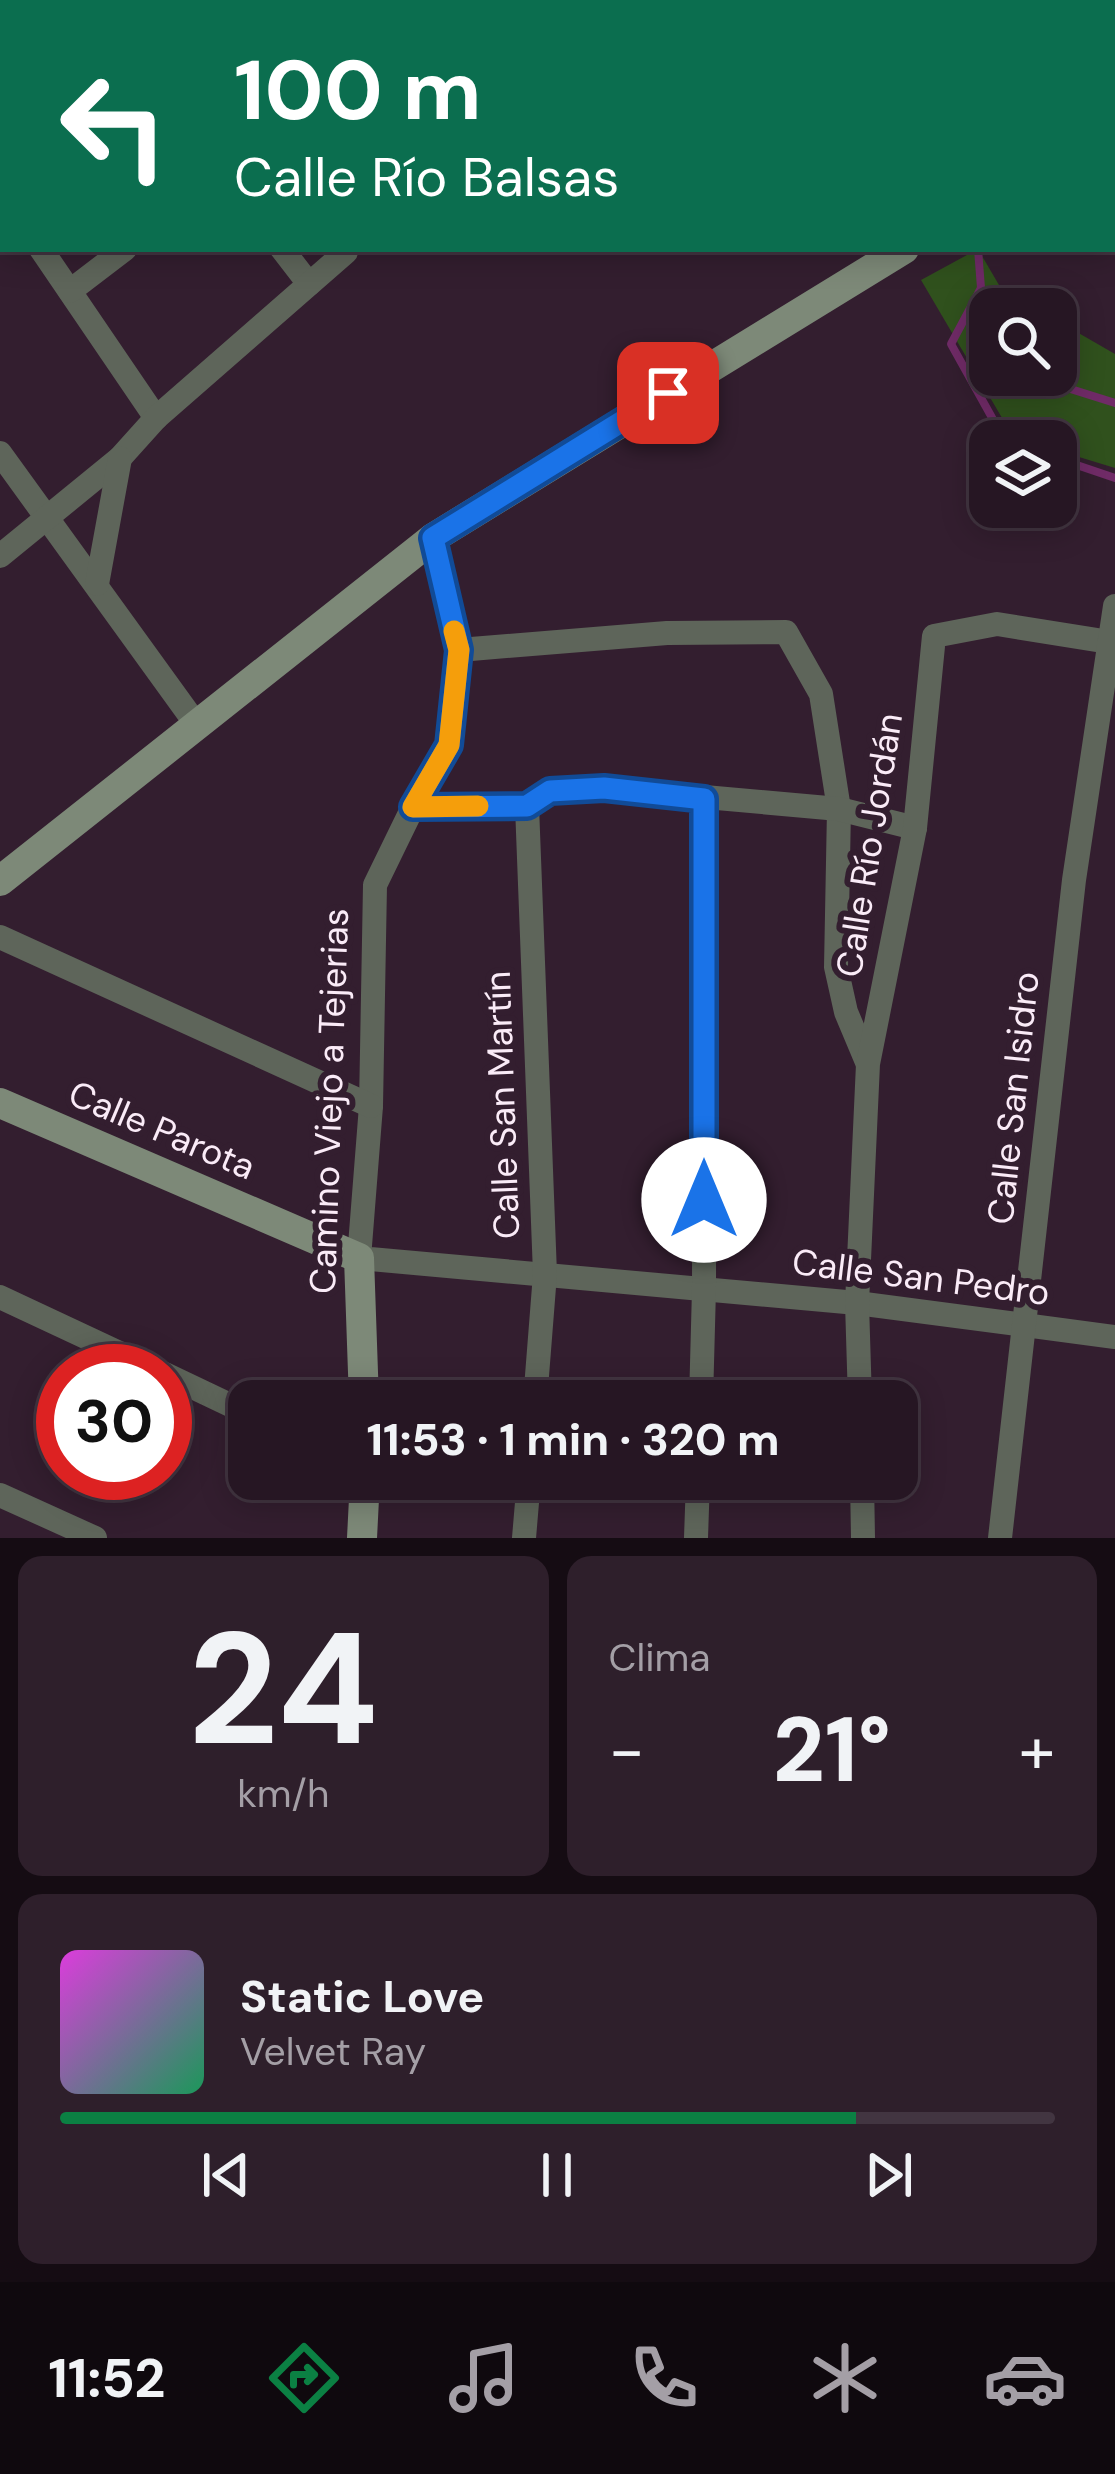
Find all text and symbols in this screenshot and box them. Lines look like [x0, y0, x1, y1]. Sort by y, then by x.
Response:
text: 100 m [234, 36, 482, 145]
icon: left [36, 48, 192, 204]
text: Calle Río Balsas [234, 142, 619, 213]
map controls [969, 288, 1077, 528]
button: search [969, 288, 1077, 396]
pin [617, 342, 719, 444]
icon: arrive [635, 360, 701, 426]
button: layers [969, 420, 1077, 528]
street label: Calle Río Jordán [825, 710, 913, 980]
street label: Camino Viejo a Tejerias [299, 907, 359, 1295]
street label: Calle San Isidro [976, 969, 1050, 1227]
street label: Calle San Martín [474, 970, 530, 1240]
street label: Calle Parota [62, 1070, 262, 1190]
position arrow [641, 1137, 767, 1263]
street label: Calle San Pedro [790, 1238, 1052, 1316]
speed limit sign: 30 [36, 1344, 192, 1500]
text: 11:53 · 1 min · 320 m [367, 1410, 779, 1469]
text: 24 [188, 1588, 378, 1791]
text: Clima [609, 1632, 711, 1683]
text: 21° [773, 1692, 891, 1809]
text: − [609, 1708, 645, 1793]
text: + [1019, 1708, 1055, 1793]
text: km/h [237, 1768, 329, 1819]
text: Static Love [240, 1967, 484, 2026]
text: Velvet Ray [240, 2026, 426, 2077]
icon: previous [193, 2142, 259, 2208]
icon: pause [524, 2142, 590, 2208]
icon: next [856, 2142, 922, 2208]
icon: directions [262, 2336, 346, 2420]
icon: music [442, 2336, 526, 2420]
icon: phone [622, 2336, 706, 2420]
icon: climate [803, 2336, 887, 2420]
icon: car [983, 2336, 1067, 2420]
text: 11:52 [48, 2343, 166, 2414]

